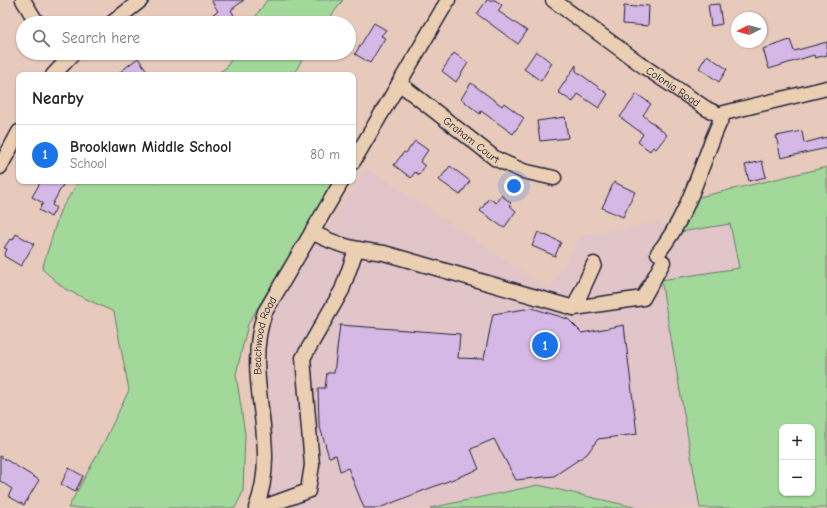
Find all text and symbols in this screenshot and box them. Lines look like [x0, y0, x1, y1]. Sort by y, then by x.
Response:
north arrow [731, 12, 767, 48]
search box [16, 16, 356, 60]
icon: search [30, 27, 52, 49]
text: Search here [62, 29, 140, 47]
street label: Colonia Road [643, 64, 703, 110]
text: Nearby [32, 89, 83, 108]
street label: Graham Court [440, 114, 502, 167]
text: Brooklawn Middle School [70, 138, 232, 156]
text: 1 [42, 147, 48, 162]
text: 80 m [310, 147, 340, 162]
text: School [70, 156, 107, 171]
your location [504, 176, 524, 196]
street label: Beachwood Road [251, 294, 280, 375]
pin: 1 [532, 330, 558, 360]
map controls [779, 424, 815, 496]
button: + [779, 424, 815, 460]
button: − [779, 460, 815, 496]

